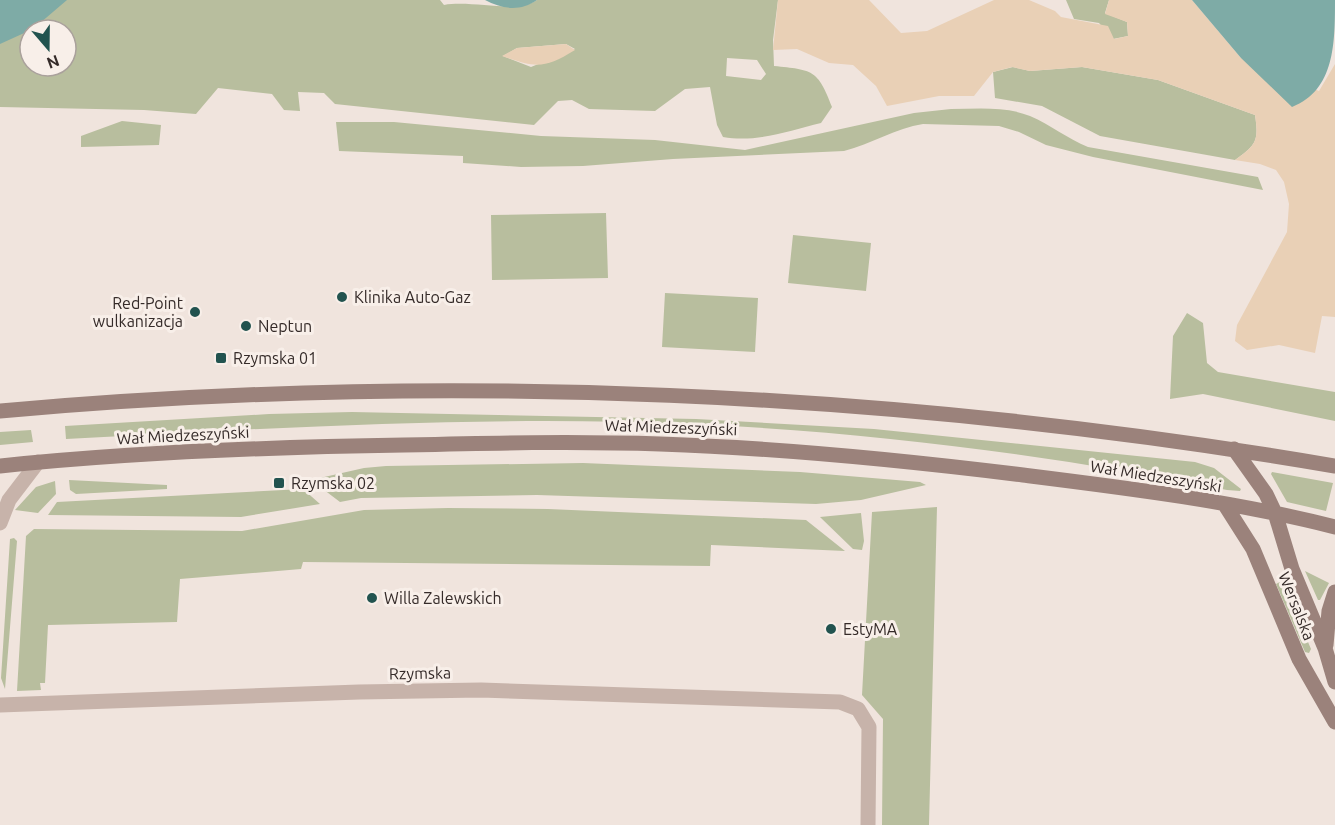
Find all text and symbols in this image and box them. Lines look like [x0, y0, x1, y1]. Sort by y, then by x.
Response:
north arrow [18, 18, 78, 78]
text: N [44, 52, 62, 73]
place label: Klinika Auto-Gaz [354, 288, 471, 306]
marker: Klinika Auto-Gaz [335, 290, 349, 304]
place label: Red-Point wulkanizacja [93, 294, 184, 330]
marker: Red-Point wulkanizacja [188, 305, 202, 319]
place label: Neptun [258, 317, 312, 335]
marker: Neptun [239, 319, 253, 333]
place label: Rzymska 01 [233, 349, 317, 367]
marker: Rzymska 01 [214, 351, 228, 365]
street label: Wał Miedzeszyński [604, 416, 738, 438]
street label: Wał Miedzeszyński [116, 423, 250, 447]
street label: Wał Miedzeszyński [1089, 457, 1223, 495]
place label: Rzymska 02 [291, 474, 375, 492]
marker: Rzymska 02 [272, 476, 286, 490]
street label: Wersalska [1275, 569, 1319, 643]
place label: Willa Zalewskich [384, 589, 502, 607]
marker: Willa Zalewskich [365, 591, 379, 605]
place label: EstyMA [843, 620, 898, 638]
marker: EstyMA [824, 622, 838, 636]
street label: Rzymska [389, 663, 451, 683]

